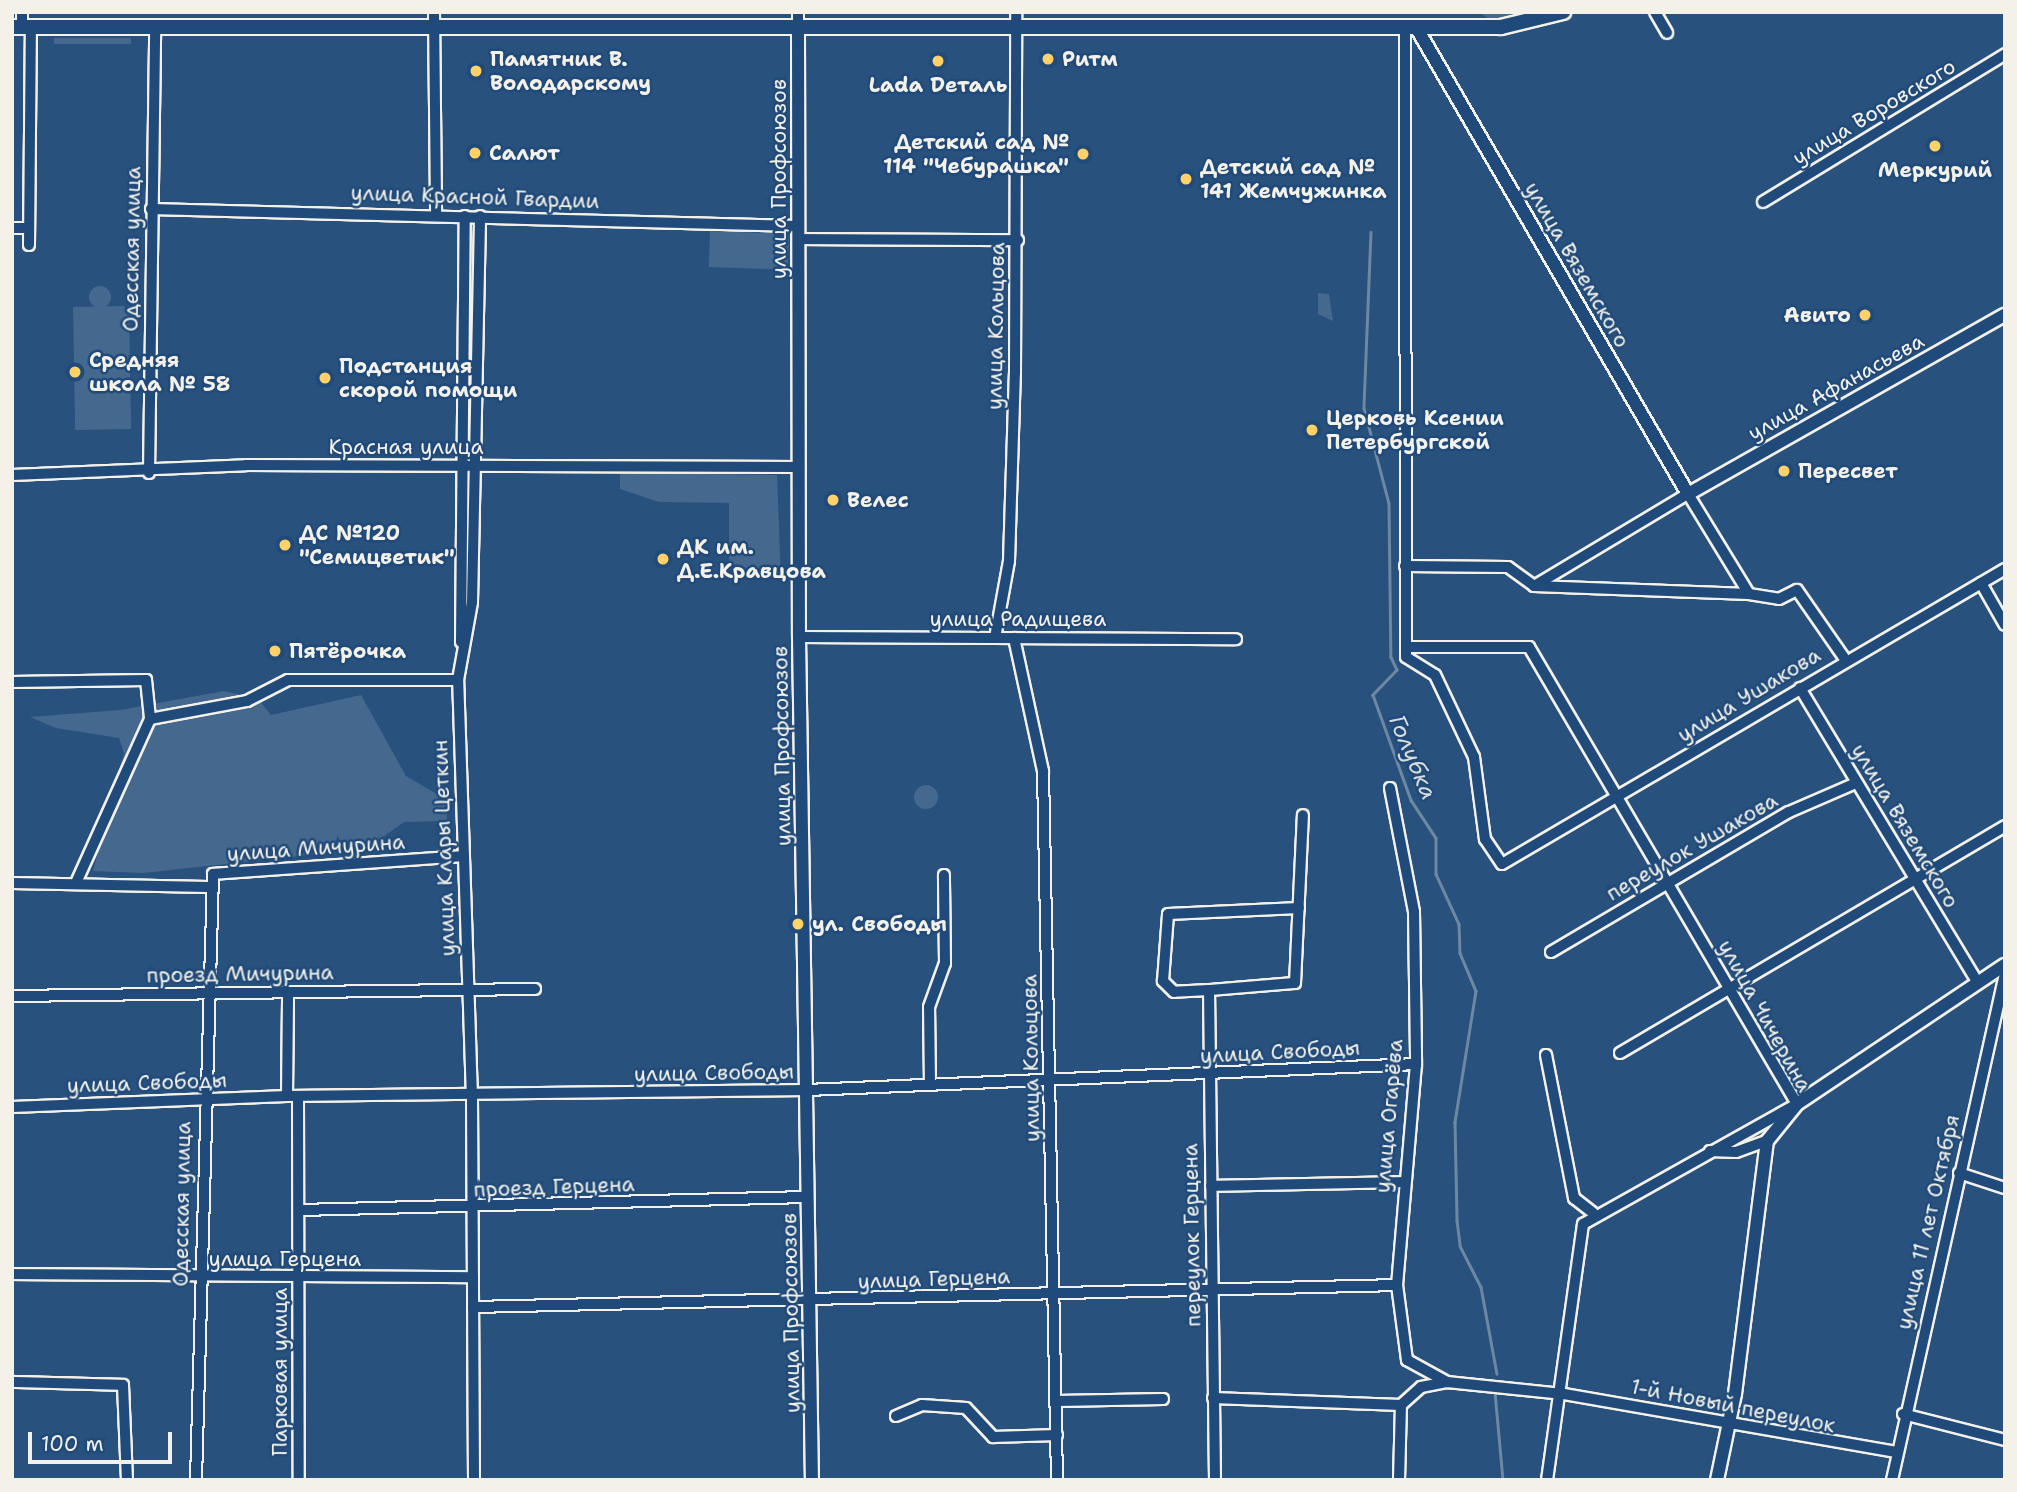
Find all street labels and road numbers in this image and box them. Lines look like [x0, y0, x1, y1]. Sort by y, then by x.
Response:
street label: улица Воровского [1788, 53, 1960, 171]
street label: улица Профсоюзов [766, 79, 792, 279]
street label: Одесская улица [118, 166, 146, 332]
street label: улица Вяземского [1519, 178, 1635, 352]
street label: улица Красной Гвардии [350, 180, 600, 214]
street label: улица Кольцова [982, 242, 1010, 410]
street label: улица Афанасьева [1744, 328, 1928, 446]
street label: Красная улица [328, 434, 484, 460]
street label: улица Радищева [930, 606, 1106, 632]
street label: улица Ушакова [1673, 642, 1825, 748]
street label: улица Профсоюзов [768, 646, 796, 846]
street label: улица Клары Цеткин [428, 739, 460, 957]
street label: улица Вяземского [1846, 739, 1964, 913]
street label: переулок Ушакова [1602, 788, 1782, 906]
street label: улица Мичурина [226, 829, 406, 867]
street label: улица Чичерина [1713, 936, 1817, 1096]
street label: проезд Мичурина [146, 960, 334, 988]
street label: улица Кольцова [1017, 974, 1045, 1142]
street label: улица Свободы [1200, 1035, 1360, 1069]
street label: улица Огарёва [1370, 1038, 1408, 1194]
street label: улица Свободы [634, 1059, 794, 1087]
street label: улица Свободы [67, 1068, 227, 1098]
street label: улица 11 лет Октября [1891, 1112, 1965, 1332]
street label: Одесская улица [168, 1121, 196, 1287]
street label: переулок Герцена [1178, 1143, 1206, 1327]
street label: проезд Герцена [473, 1172, 635, 1202]
street label: улица Профсоюзов [777, 1213, 805, 1413]
street label: улица Герцена [209, 1246, 361, 1272]
street label: улица Герцена [857, 1264, 1011, 1294]
street label: Парковая улица [267, 1288, 293, 1456]
street label: 1-й Новый переулок [1629, 1374, 1837, 1438]

